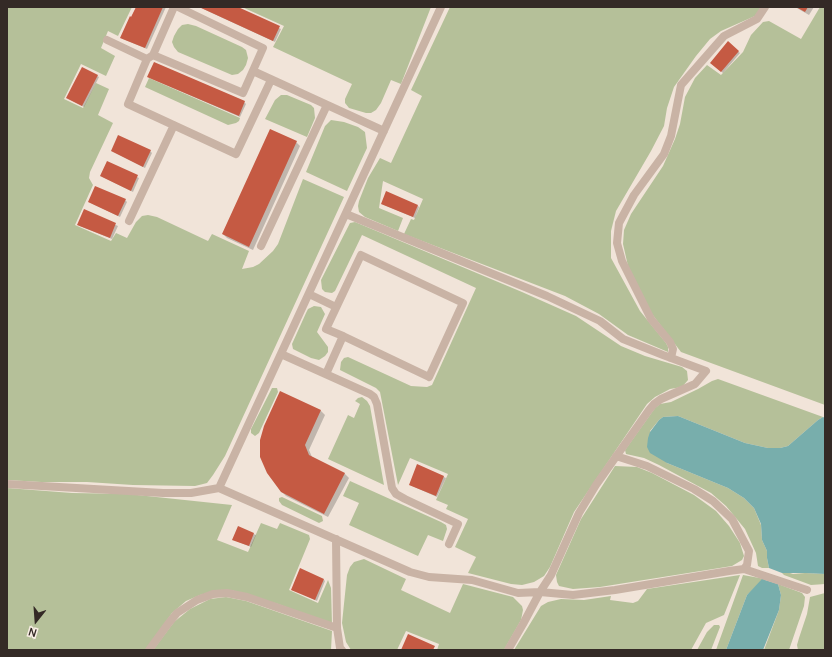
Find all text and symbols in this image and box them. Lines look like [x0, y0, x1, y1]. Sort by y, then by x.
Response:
north arrow [16, 601, 56, 641]
text: N [26, 625, 38, 641]

